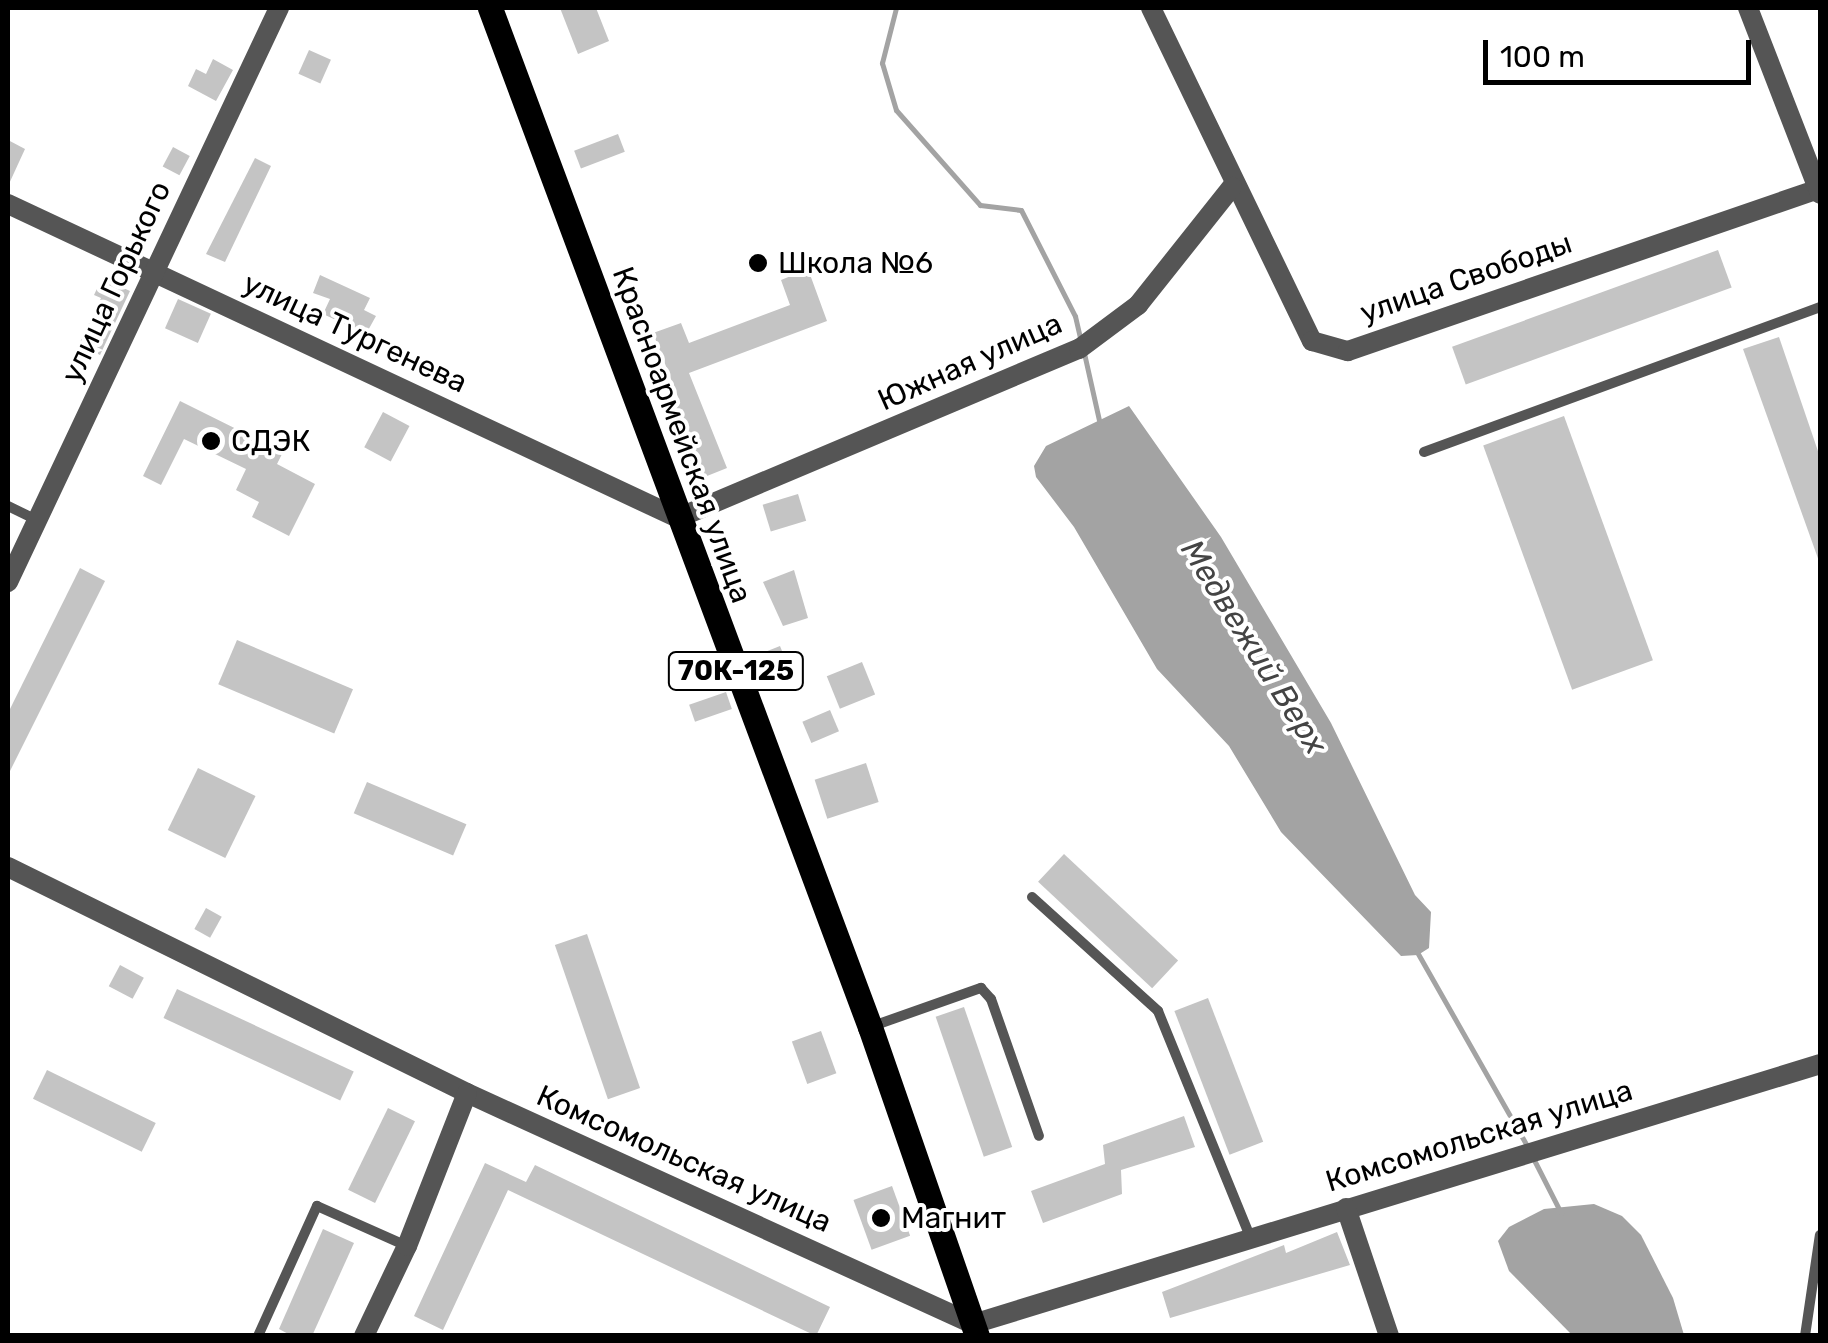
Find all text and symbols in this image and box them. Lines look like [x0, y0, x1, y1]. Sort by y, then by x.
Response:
scale bar [1488, 20, 1756, 82]
text: 100 m [1500, 39, 1585, 75]
street label: улица Горького [54, 176, 178, 388]
street label: улица Свободы [1355, 225, 1577, 331]
place label: Школа №6 [778, 245, 933, 281]
marker: Школа №6 [747, 252, 769, 274]
street label: Красноармейская улица [604, 262, 760, 608]
street label: улица Тургенева [237, 265, 473, 401]
street label: Южная улица [873, 305, 1067, 419]
place label: СДЭК [231, 423, 311, 459]
marker: СДЭК [200, 430, 222, 452]
water label: Медвежий Верх [1173, 533, 1335, 761]
road number: 70К-125 [666, 648, 806, 694]
street label: Комсомольская улица [1321, 1072, 1637, 1200]
street label: Комсомольская улица [531, 1078, 837, 1240]
place label: Магнит [901, 1200, 1006, 1236]
marker: Магнит [870, 1207, 892, 1229]

